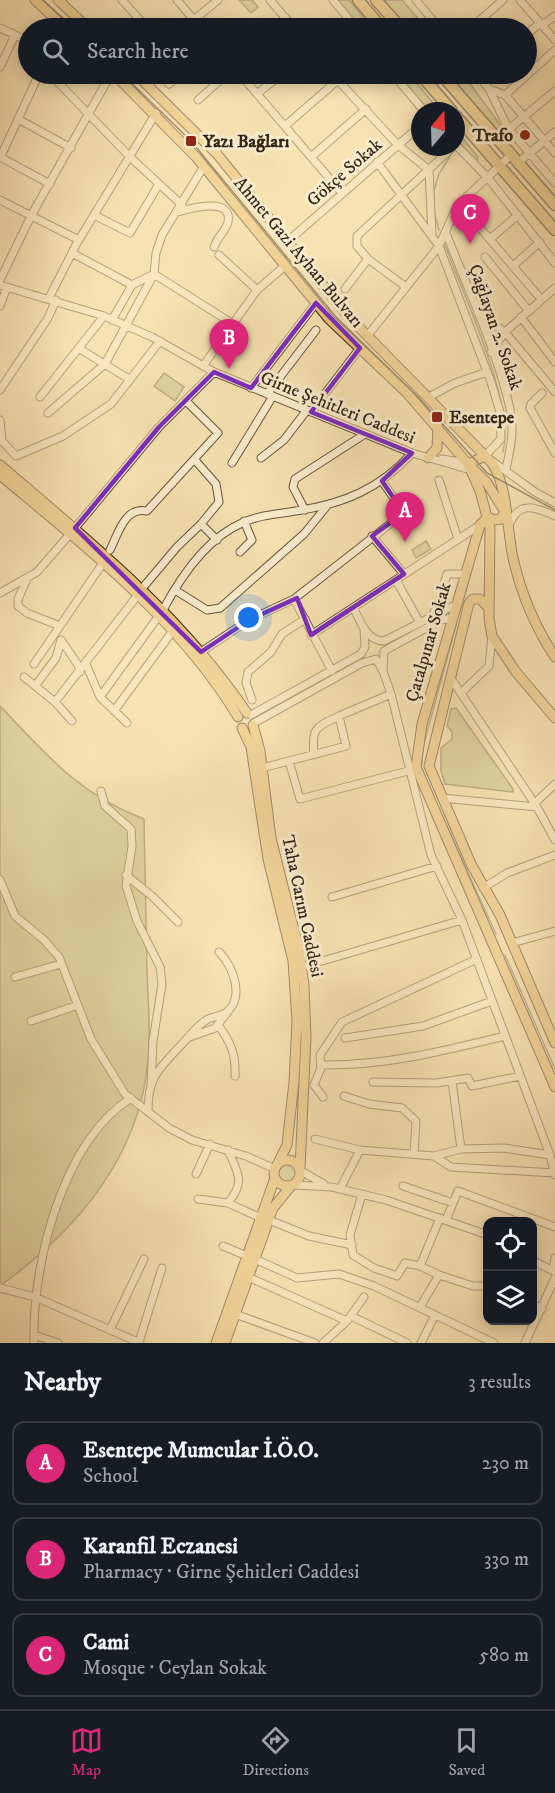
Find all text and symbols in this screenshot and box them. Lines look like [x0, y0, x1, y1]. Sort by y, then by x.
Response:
search box [18, 18, 537, 84]
icon: search [39, 35, 72, 68]
text: Search here [87, 38, 189, 65]
north arrow [411, 102, 465, 156]
place label: Trafo [471, 125, 513, 147]
marker: Trafo [518, 128, 532, 142]
place label: Yazı Bağları [202, 131, 290, 153]
marker: Yazı Bağları [184, 134, 198, 148]
street label: Gökçe Sokak [302, 134, 387, 211]
street label: Ahmet Gazi Ayhan Bulvarı [229, 173, 368, 333]
pin: C [450, 194, 490, 244]
street label: Çağlayan 2. Sokak [463, 262, 527, 393]
pin: B [210, 320, 248, 369]
street label: Girne Şehitleri Caddesi [257, 367, 418, 449]
place label: Esentepe [449, 407, 515, 429]
marker: Esentepe [430, 410, 444, 424]
pin: A [386, 492, 424, 542]
street label: Çatalpınar Sokak [401, 580, 457, 705]
your location [234, 603, 263, 632]
street label: Taha Carım Caddesi [276, 833, 328, 979]
map controls [483, 1217, 537, 1325]
button: locate [483, 1217, 537, 1271]
button: layers [483, 1271, 537, 1325]
text: Nearby [24, 1366, 101, 1399]
text: 3 results [468, 1370, 531, 1395]
text: Esentepe Mumcular İ.Ö.O. [83, 1437, 319, 1464]
text: A [39, 1451, 52, 1476]
text: 230 m [482, 1451, 529, 1476]
text: School [83, 1464, 138, 1489]
text: Karanfil Eczanesi [83, 1533, 238, 1560]
text: B [39, 1547, 52, 1572]
text: 330 m [484, 1547, 529, 1572]
text: Pharmacy · Girne Şehitleri Caddesi [83, 1560, 359, 1585]
text: Cami [83, 1629, 129, 1656]
text: C [39, 1643, 52, 1668]
text: 580 m [479, 1643, 529, 1668]
text: Mosque · Ceylan Sokak [83, 1656, 267, 1681]
tab: Map [70, 1724, 103, 1780]
tab: Directions [242, 1724, 309, 1780]
tab: Saved [448, 1724, 485, 1780]

